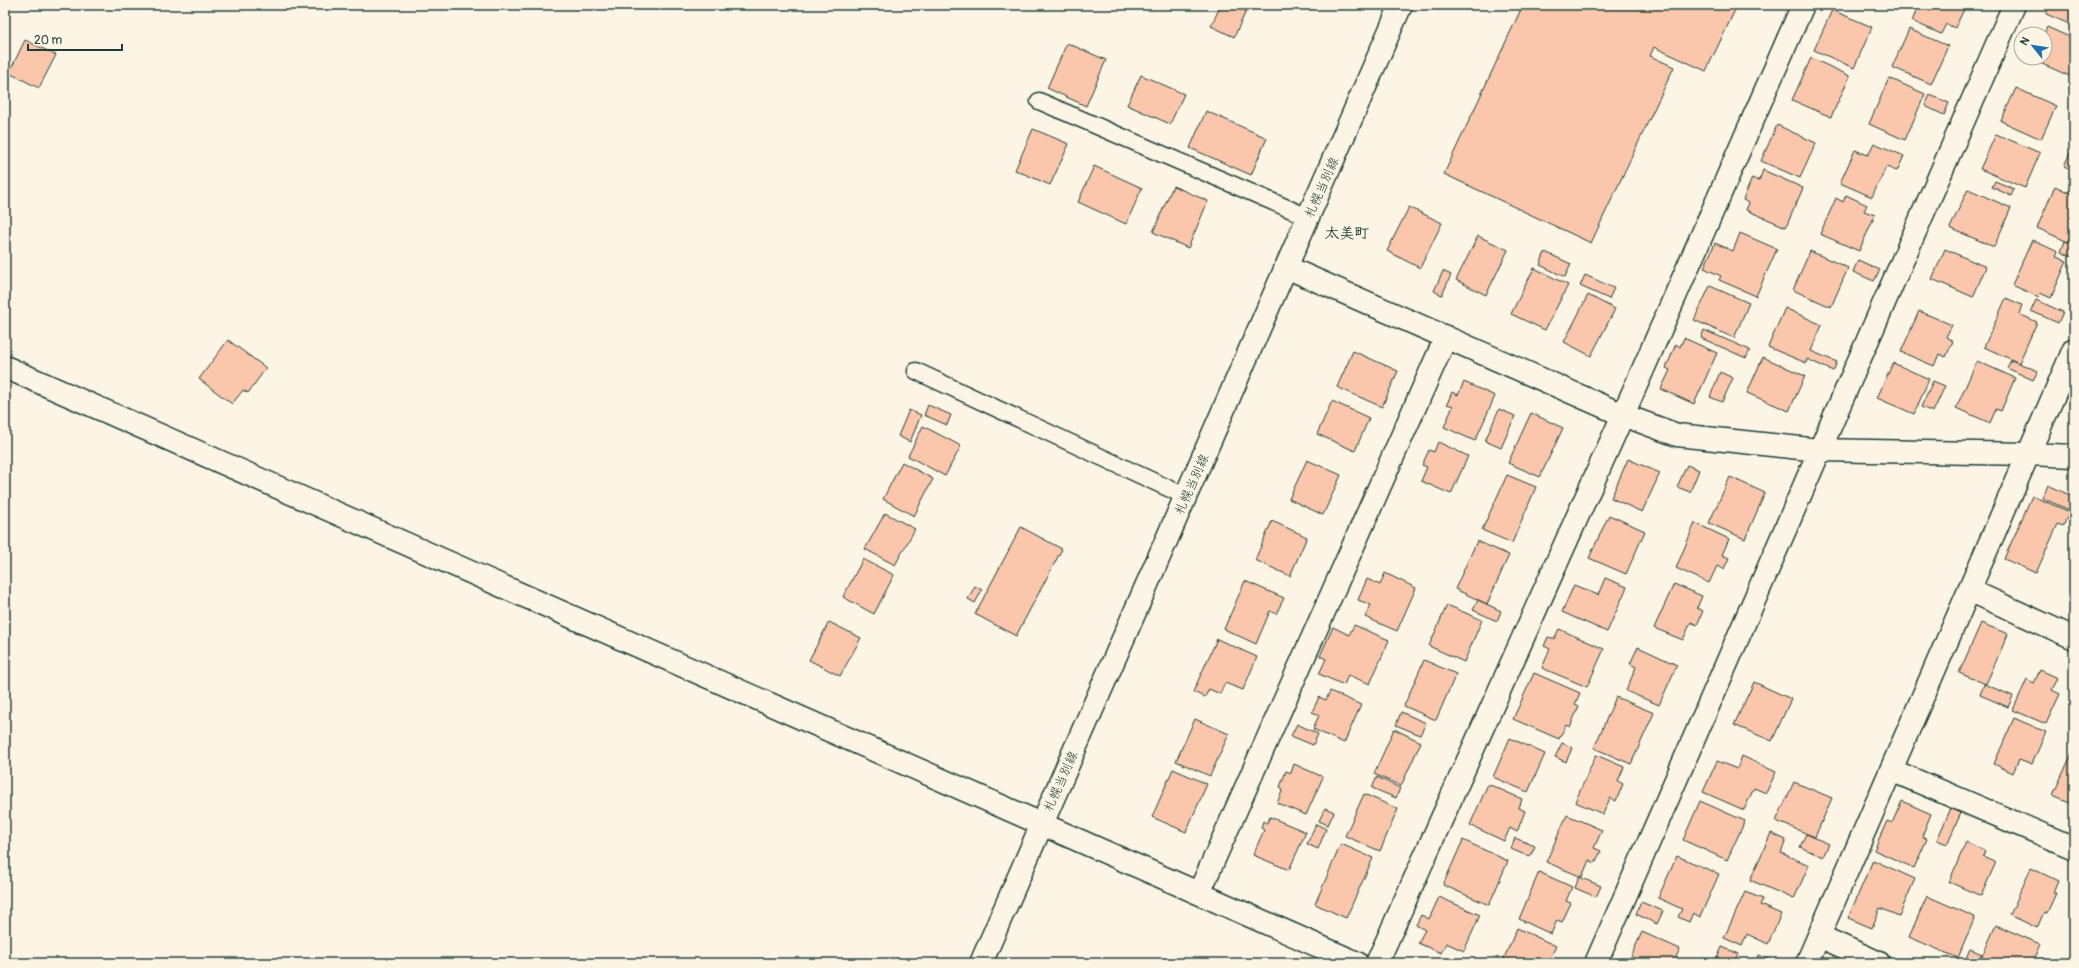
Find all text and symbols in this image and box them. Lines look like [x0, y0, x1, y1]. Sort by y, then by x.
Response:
scale bar [28, 26, 122, 52]
north arrow [2013, 26, 2053, 66]
text: 20 m [34, 33, 63, 48]
text: N [2017, 34, 2033, 48]
street label: 札幌当別線 [1301, 154, 1343, 220]
district label: 太美町 [1324, 224, 1370, 243]
street label: 札幌当別線 [1171, 451, 1213, 517]
street label: 札幌当別線 [1040, 748, 1082, 814]

